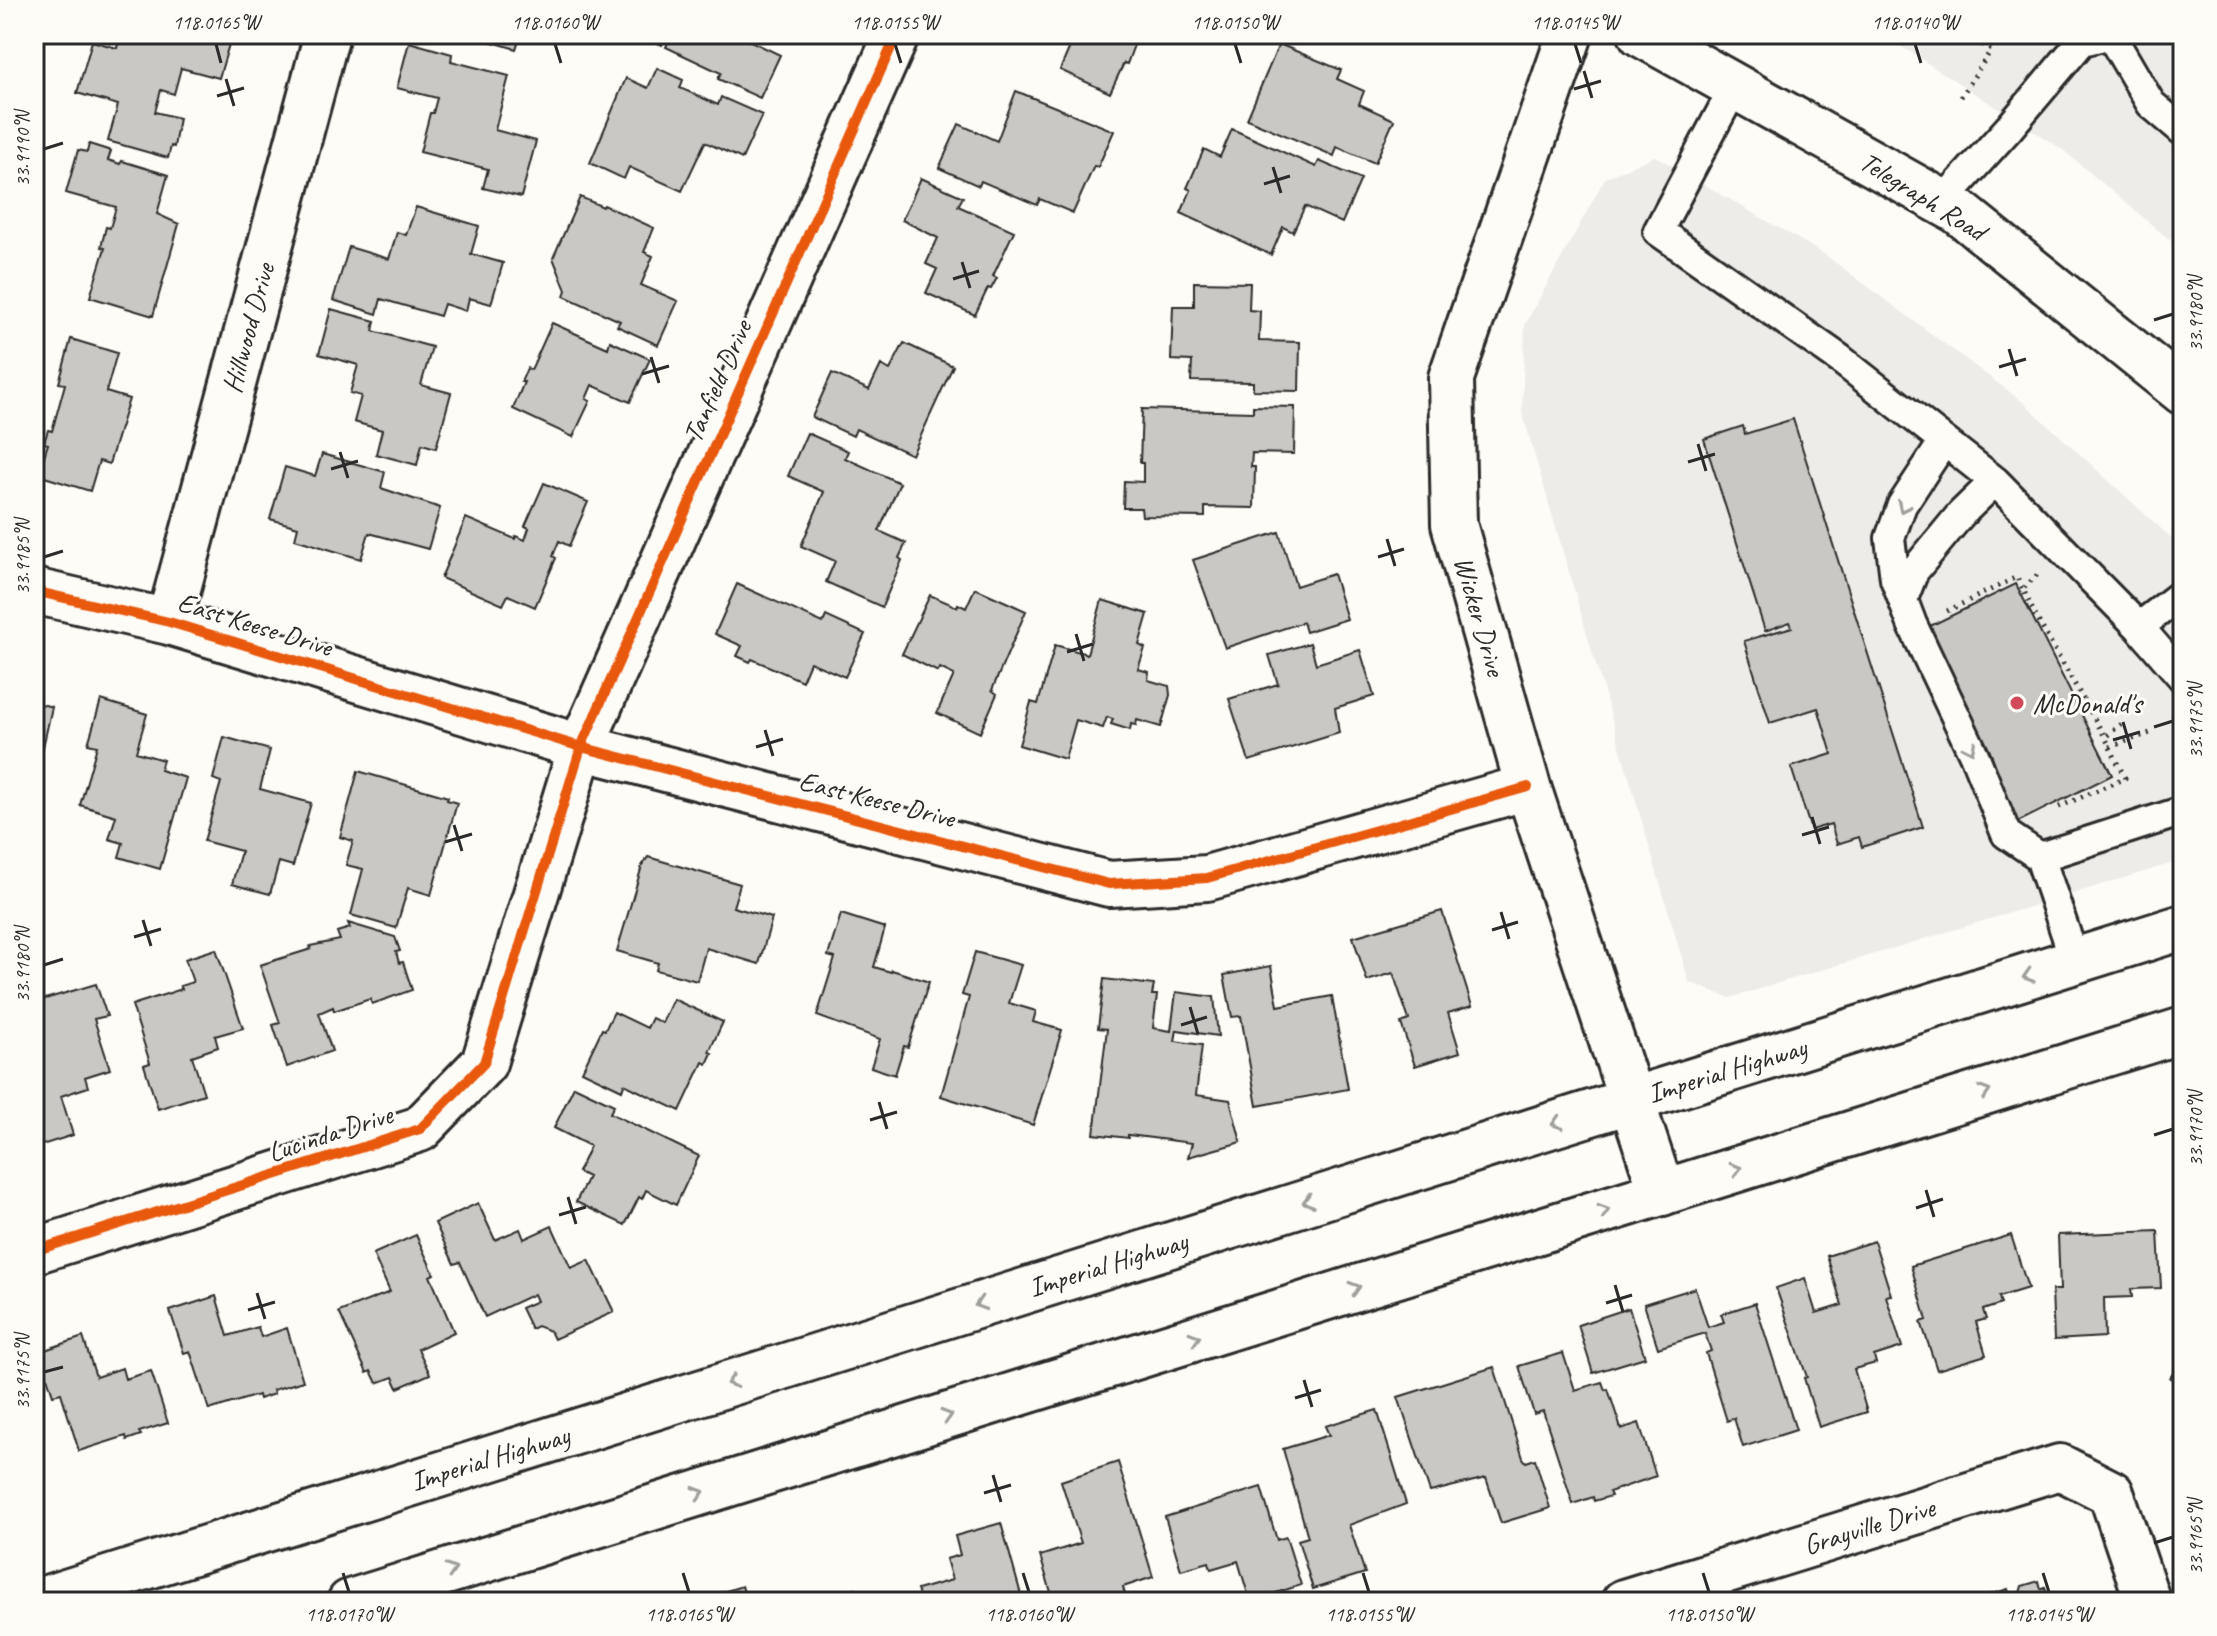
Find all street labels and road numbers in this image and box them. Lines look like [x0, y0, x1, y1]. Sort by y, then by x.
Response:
street label: Telegraph Road [1854, 144, 1996, 251]
street label: Hillwood Drive [214, 258, 283, 397]
street label: Tanfield Drive [675, 313, 760, 447]
street label: Wicker Drive [1446, 552, 1514, 682]
street label: East Keese Drive [174, 584, 338, 665]
street label: East Keese Drive [796, 763, 960, 836]
street label: Imperial Highway [1643, 1029, 1813, 1111]
street label: Lucinda Drive [263, 1096, 398, 1169]
street label: Imperial Highway [1024, 1223, 1194, 1305]
street label: Imperial Highway [406, 1417, 576, 1499]
street label: Grayville Drive [1799, 1489, 1941, 1563]

